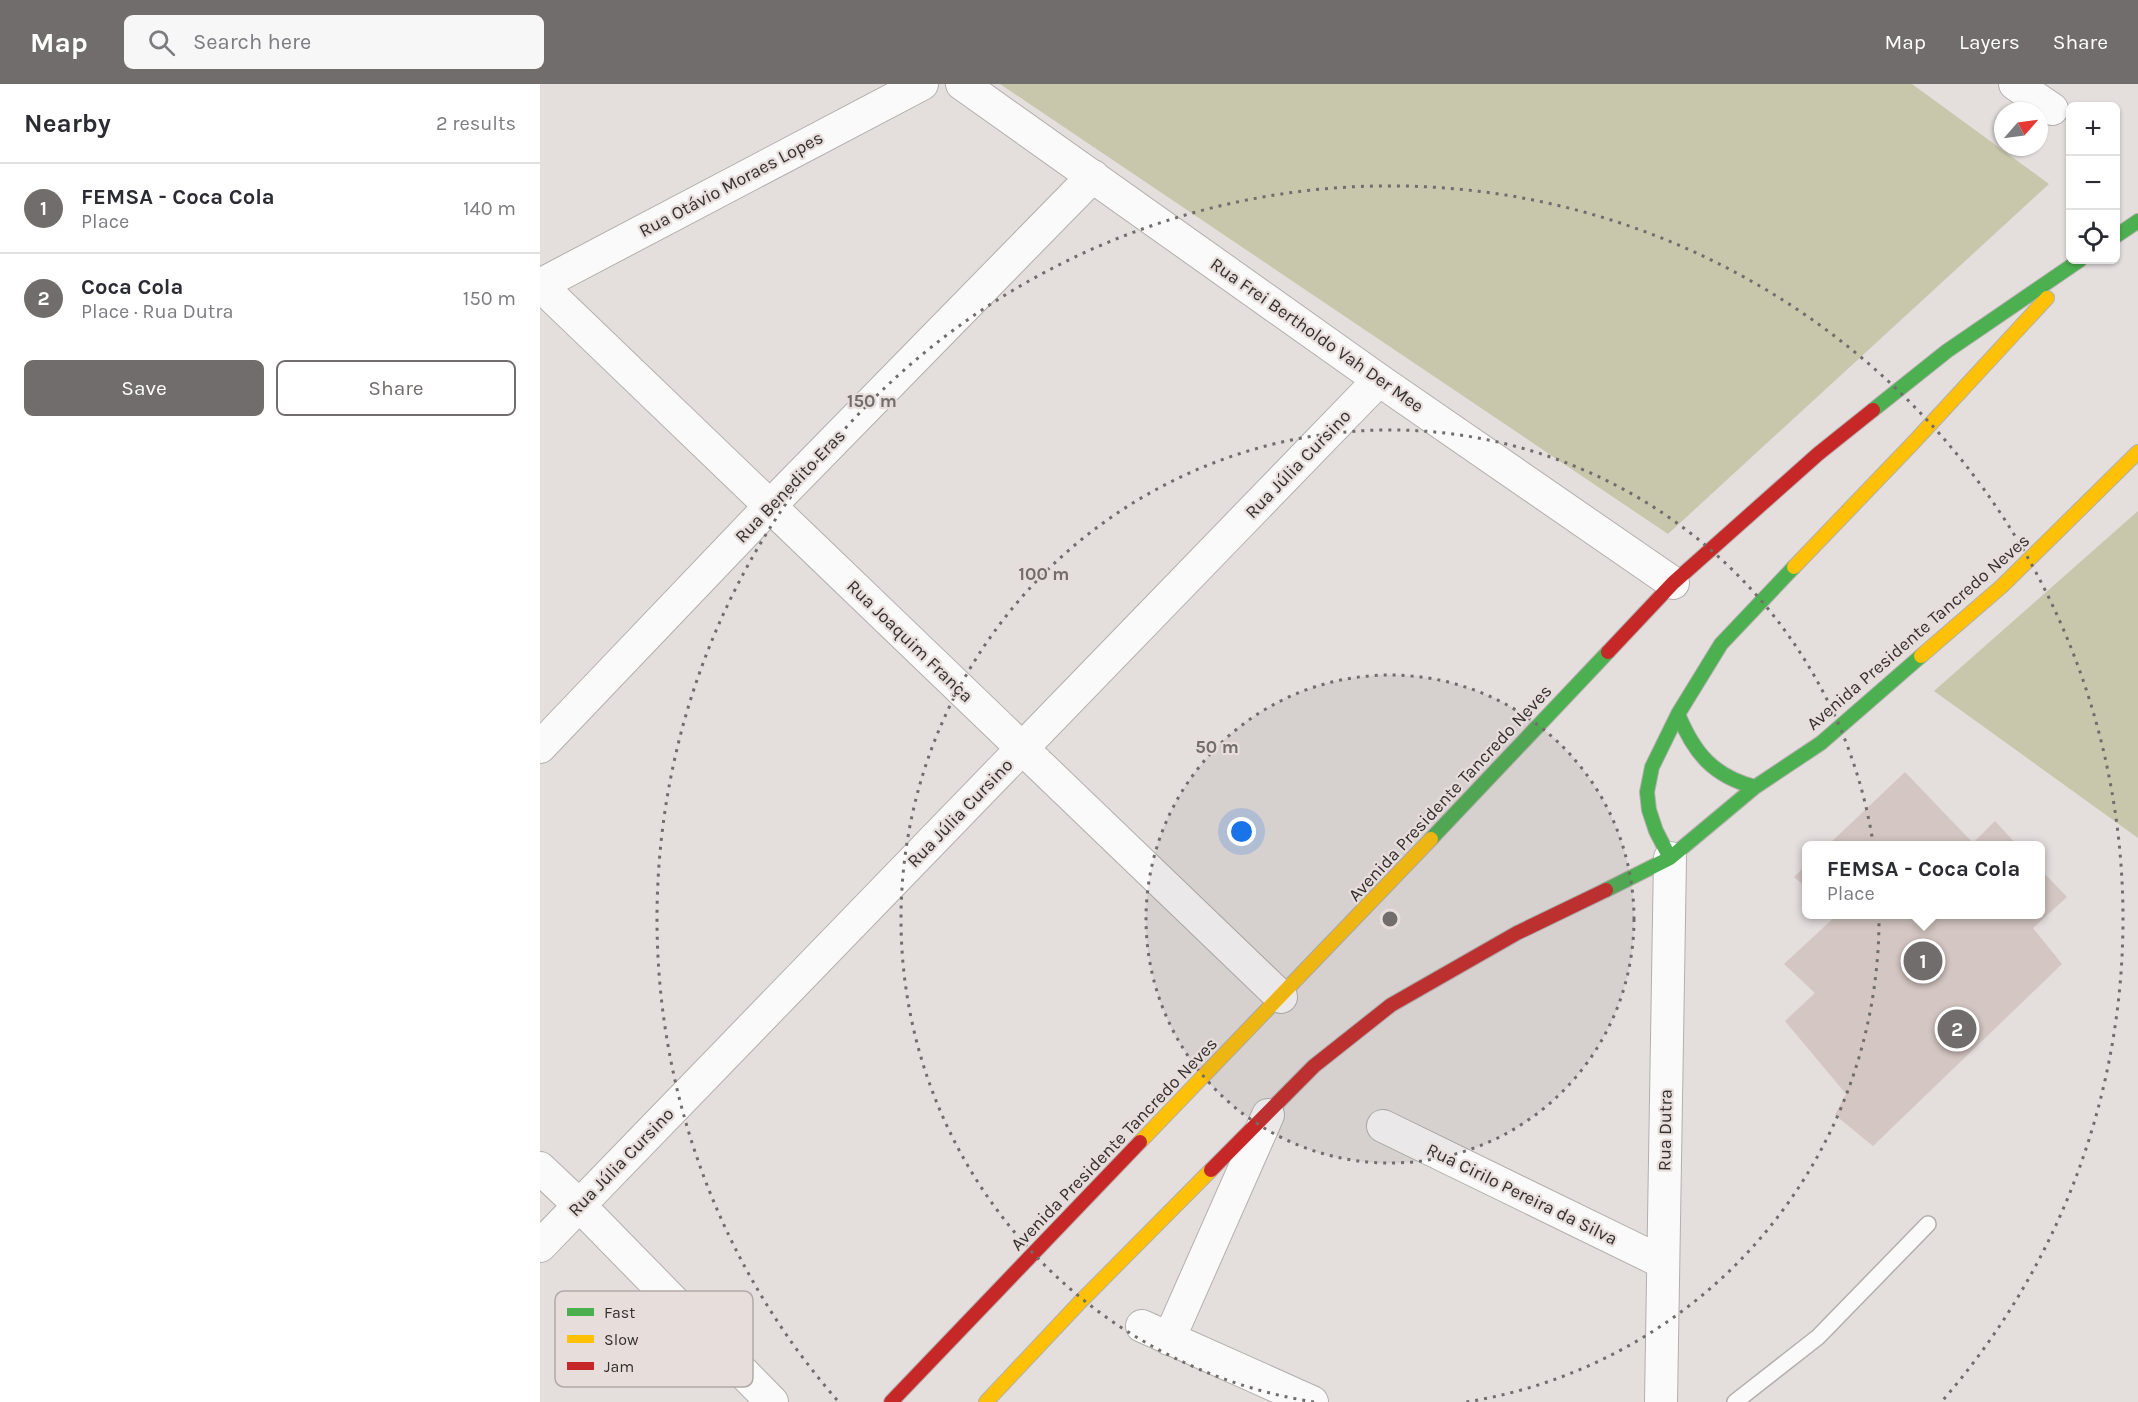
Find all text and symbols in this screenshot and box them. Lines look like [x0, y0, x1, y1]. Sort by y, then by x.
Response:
search box [124, 15, 544, 69]
text: Map [30, 26, 88, 59]
icon: search [145, 26, 178, 59]
text: Search here [193, 29, 311, 55]
text: Map [1884, 30, 1926, 54]
text: Layers [1959, 30, 2020, 54]
text: Share [2053, 30, 2108, 54]
north arrow [1994, 102, 2048, 156]
map controls [2066, 102, 2120, 264]
button: + [2066, 102, 2120, 156]
text: Nearby [24, 108, 111, 139]
text: 2 results [436, 112, 516, 135]
street label: Rua Otávio Moraes Lopes [635, 126, 827, 242]
button: − [2066, 156, 2120, 210]
text: FEMSA - Coca Cola [81, 184, 275, 210]
text: 1 [40, 197, 47, 220]
text: 140 m [463, 197, 516, 220]
text: Place [81, 210, 129, 233]
button: locate [2066, 210, 2120, 264]
street label: Rua Frei Bertholdo Vah Der Mee [1206, 253, 1428, 417]
text: Coca Cola [81, 274, 183, 300]
text: 2 [37, 287, 50, 310]
text: 150 m [463, 287, 516, 310]
text: Place · Rua Dutra [81, 300, 234, 323]
button: Save [24, 360, 264, 416]
button: Share [276, 360, 516, 416]
text: 150 m [847, 390, 897, 412]
street label: Rua Júlia Cursino [1240, 405, 1356, 523]
street label: Rua Benedito Eras [730, 425, 850, 547]
street label: Avenida Presidente Tancredo Neves [1802, 529, 2034, 735]
text: 100 m [1019, 563, 1069, 585]
street label: Rua Joaquim França [842, 575, 978, 707]
street label: Avenida Presidente Tancredo Neves [1344, 680, 1556, 906]
text: 50 m [1195, 736, 1239, 758]
street label: Rua Júlia Cursino [902, 754, 1018, 872]
your location [1227, 817, 1256, 846]
popup [1802, 841, 2045, 919]
text: FEMSA - Coca Cola [1827, 856, 2020, 882]
text: Place [1827, 882, 1875, 905]
centre of rings [1380, 909, 1400, 929]
pin: 1 [1904, 938, 1942, 984]
pin: 2 [1938, 1006, 1976, 1052]
street label: Avenida Presidente Tancredo Neves [1006, 1033, 1222, 1255]
street label: Rua Dutra [1653, 1089, 1677, 1171]
street label: Rua Júlia Cursino [563, 1103, 679, 1221]
street label: Rua Cirilo Pereira da Silva [1423, 1138, 1621, 1250]
legend [555, 1291, 753, 1387]
text: Fast [604, 1303, 635, 1322]
text: Slow [604, 1330, 639, 1349]
text: Jam [604, 1357, 634, 1376]

